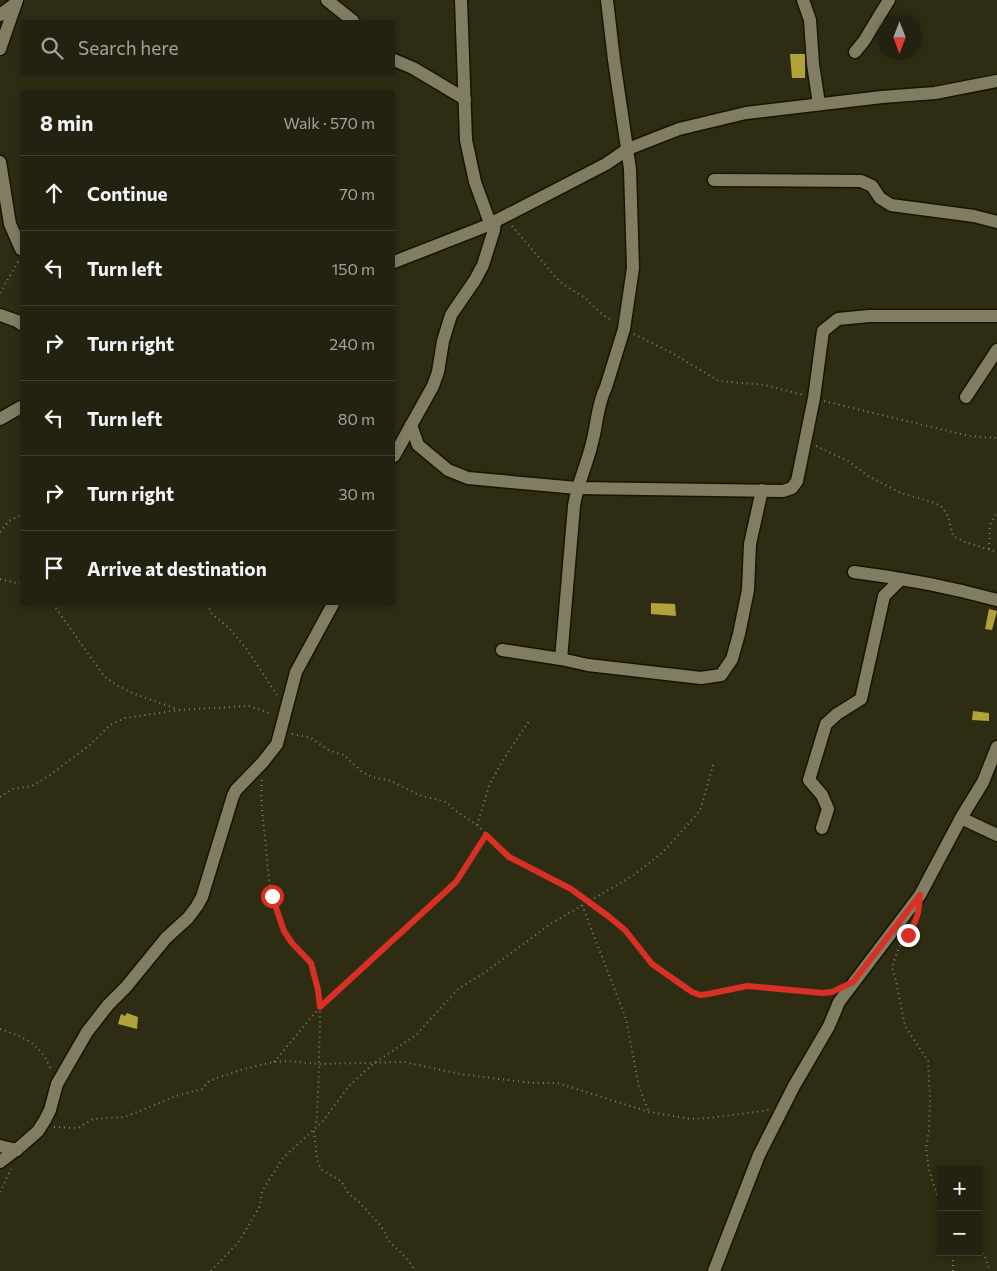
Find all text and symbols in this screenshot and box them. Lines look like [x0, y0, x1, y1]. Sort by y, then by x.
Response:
north arrow [877, 15, 922, 60]
search box [20, 20, 395, 75]
icon: search [38, 34, 66, 62]
text: Search here [78, 36, 178, 59]
text: 8 min [40, 110, 93, 135]
text: Walk · 570 m [283, 113, 375, 132]
icon: ahead [40, 179, 68, 207]
text: Continue [87, 182, 167, 205]
text: 70 m [339, 184, 375, 203]
icon: left [40, 254, 68, 282]
text: Turn left [87, 257, 162, 280]
text: 150 m [332, 259, 375, 278]
icon: right [40, 329, 68, 357]
text: Turn right [87, 332, 174, 355]
text: 240 m [329, 334, 375, 353]
icon: left [40, 404, 68, 432]
text: Turn left [87, 407, 162, 430]
text: 80 m [338, 409, 375, 428]
icon: right [40, 479, 68, 507]
text: Turn right [87, 482, 174, 505]
text: 30 m [338, 484, 375, 503]
icon: arrive [40, 554, 68, 582]
text: Arrive at destination [87, 557, 267, 580]
route start [261, 885, 284, 908]
route end [897, 924, 920, 947]
map controls [937, 1166, 982, 1256]
button: + [937, 1166, 982, 1211]
button: − [937, 1211, 982, 1256]

